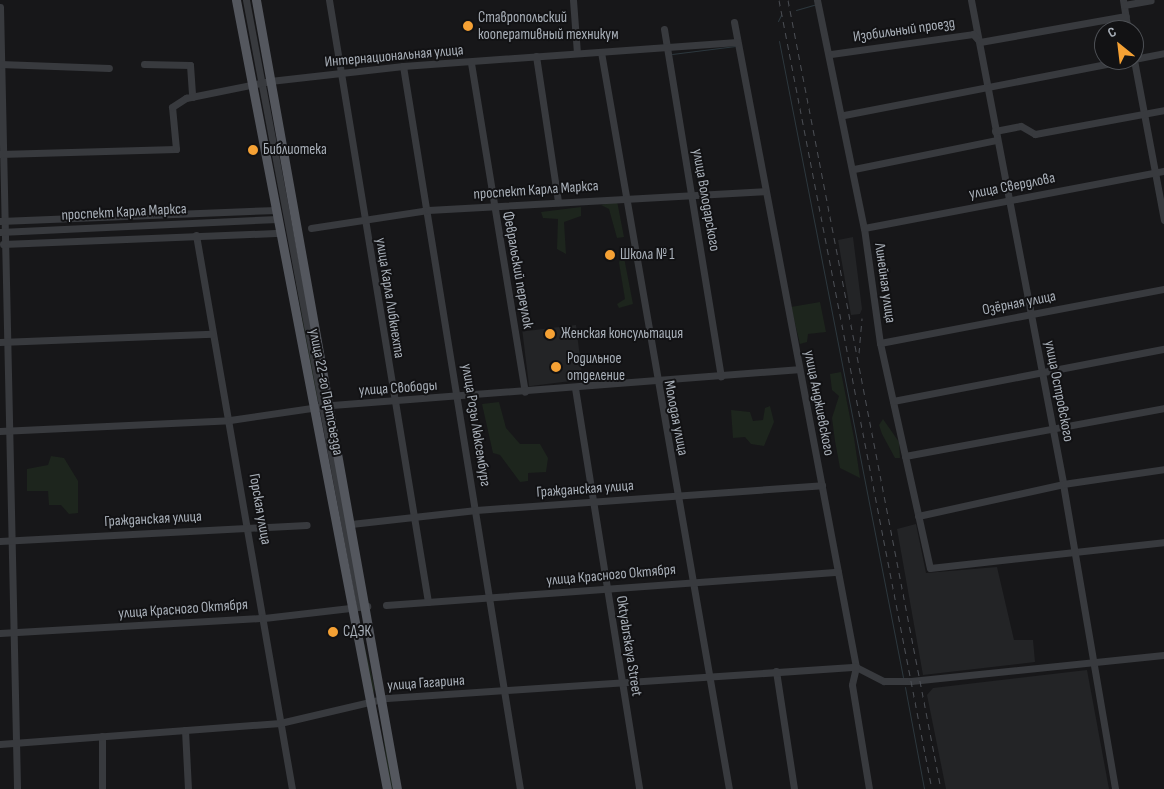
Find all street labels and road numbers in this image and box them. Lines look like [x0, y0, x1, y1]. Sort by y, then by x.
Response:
street label: Изобильный проезд [852, 14, 956, 46]
street label: Интернациональная улица [324, 41, 464, 71]
street label: улица Володарского [688, 147, 724, 253]
street label: улица Свердлова [968, 169, 1056, 203]
street label: проспект Карла Маркса [473, 177, 599, 203]
street label: проспект Карла Маркса [61, 200, 187, 224]
street label: Февральский переулок [499, 210, 537, 330]
street label: улица Карла Либкнехта [372, 236, 408, 360]
street label: Линейная улица [870, 242, 900, 324]
street label: Озёрная улица [981, 287, 1057, 319]
street label: улица 22-го Партсъезда [305, 327, 347, 457]
street label: улица Островского [1040, 339, 1078, 443]
street label: улица Анджиевского [800, 349, 838, 457]
street label: улица Розы Люксембург [457, 362, 495, 488]
street label: улица Свободы [358, 376, 438, 400]
street label: Молодая улица [660, 379, 692, 457]
street label: Горская улица [245, 472, 275, 546]
street label: Гражданская улица [536, 477, 634, 501]
street label: Гражданская улица [104, 507, 202, 531]
street label: улица Красного Октября [546, 560, 676, 590]
street label: Oktyabrskaya Street [612, 594, 646, 698]
street label: улица Красного Октября [118, 595, 248, 623]
street label: улица Гагарина [387, 671, 465, 695]

